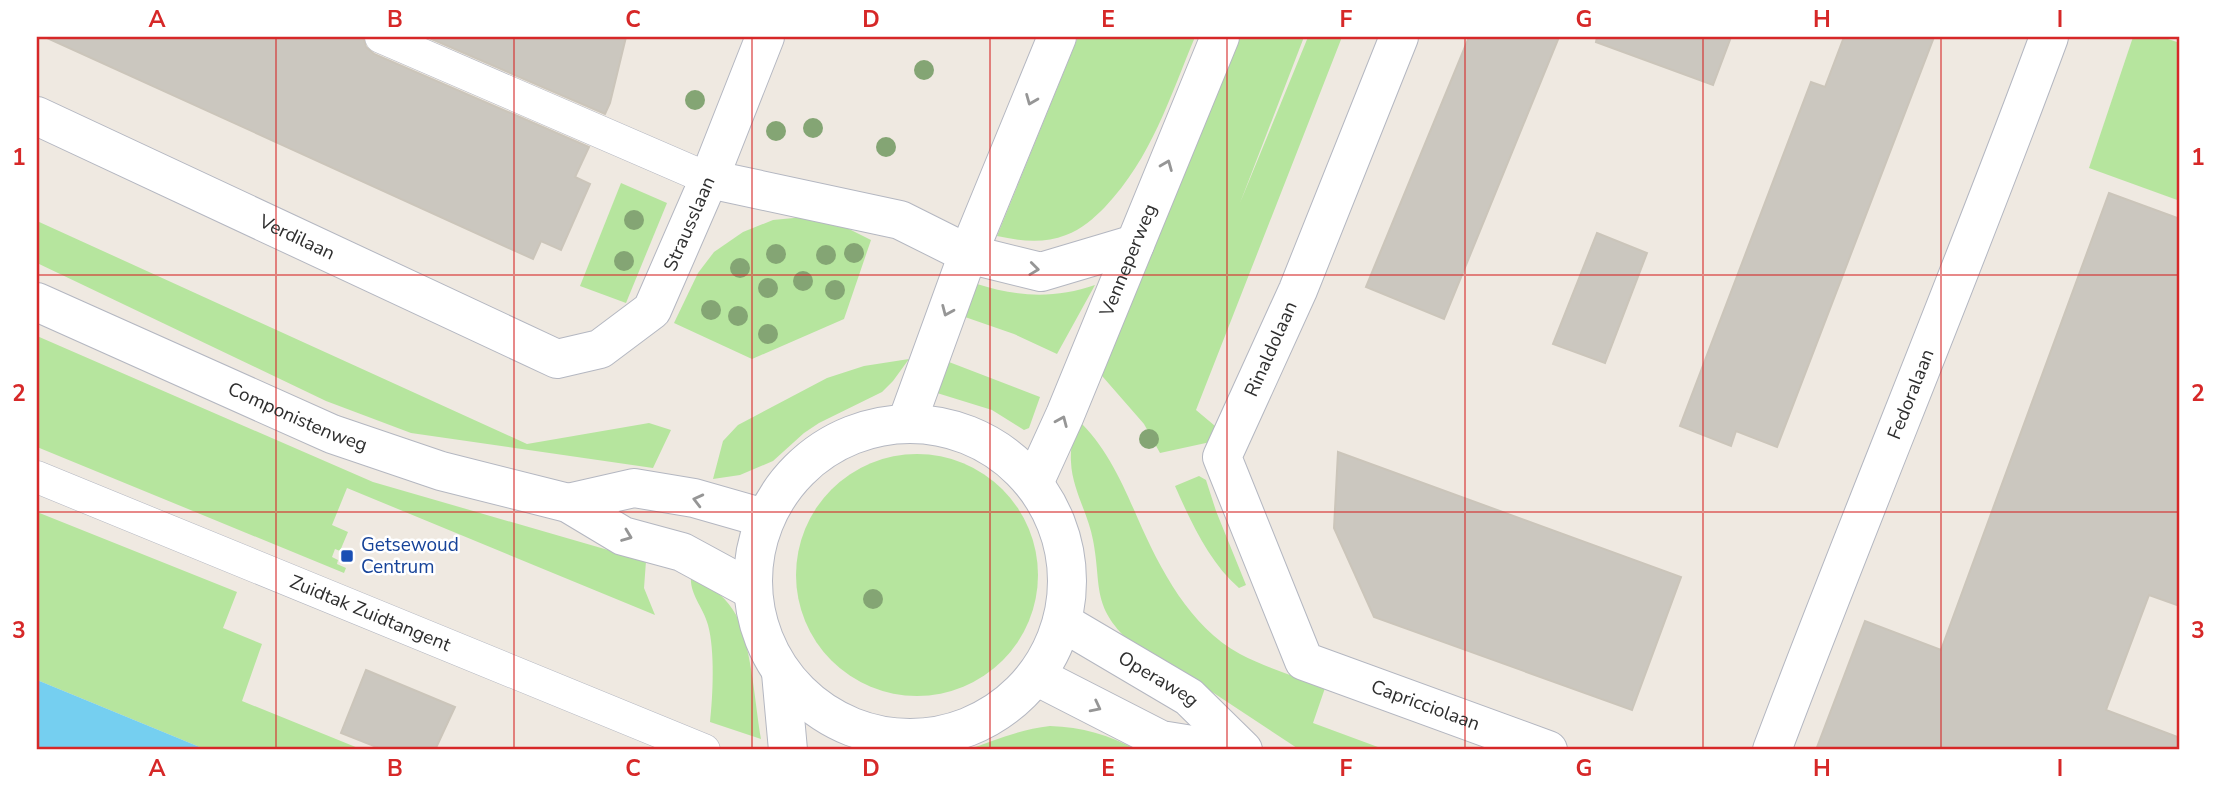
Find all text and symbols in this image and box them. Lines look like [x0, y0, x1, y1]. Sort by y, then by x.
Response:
text: A [148, 4, 166, 35]
text: B [387, 4, 403, 35]
text: C [625, 4, 641, 35]
text: D [862, 4, 880, 35]
text: E [1101, 4, 1115, 35]
text: F [1340, 4, 1353, 35]
text: G [1576, 4, 1592, 35]
text: H [1813, 4, 1831, 35]
text: I [2057, 4, 2063, 35]
one-way arrow [1025, 93, 1039, 105]
text: 1 [12, 142, 26, 173]
text: 1 [2191, 142, 2205, 173]
one-way arrow [1159, 160, 1173, 172]
street label: Strausslaan [657, 173, 721, 275]
street label: Venneperweg [1093, 200, 1163, 321]
street label: Verdilaan [254, 208, 339, 266]
one-way arrow [1029, 261, 1040, 276]
street label: Rinaldolaan [1238, 297, 1304, 401]
one-way arrow [942, 305, 956, 317]
street label: Fedoralaan [1881, 345, 1941, 443]
street label: Componistenweg [224, 376, 371, 458]
text: 2 [12, 378, 26, 409]
text: 2 [2191, 378, 2205, 409]
one-way arrow [1054, 415, 1068, 428]
one-way arrow [692, 494, 704, 508]
one-way arrow [620, 528, 632, 542]
place label: Getsewoud Centrum [361, 532, 459, 580]
marker: Getsewoud Centrum [339, 548, 355, 564]
street label: Zuidtak Zuidtangent [286, 569, 455, 658]
text: 3 [12, 615, 26, 646]
text: 3 [2191, 615, 2205, 646]
street label: Operaweg [1113, 645, 1205, 713]
street label: Capricciolaan [1367, 674, 1483, 737]
one-way arrow [1089, 699, 1101, 713]
text: A [148, 753, 166, 784]
text: B [387, 753, 403, 784]
text: C [625, 753, 641, 784]
text: D [862, 753, 880, 784]
text: E [1101, 753, 1115, 784]
text: F [1340, 753, 1353, 784]
text: G [1576, 753, 1592, 784]
text: H [1813, 753, 1831, 784]
text: I [2057, 753, 2063, 784]

